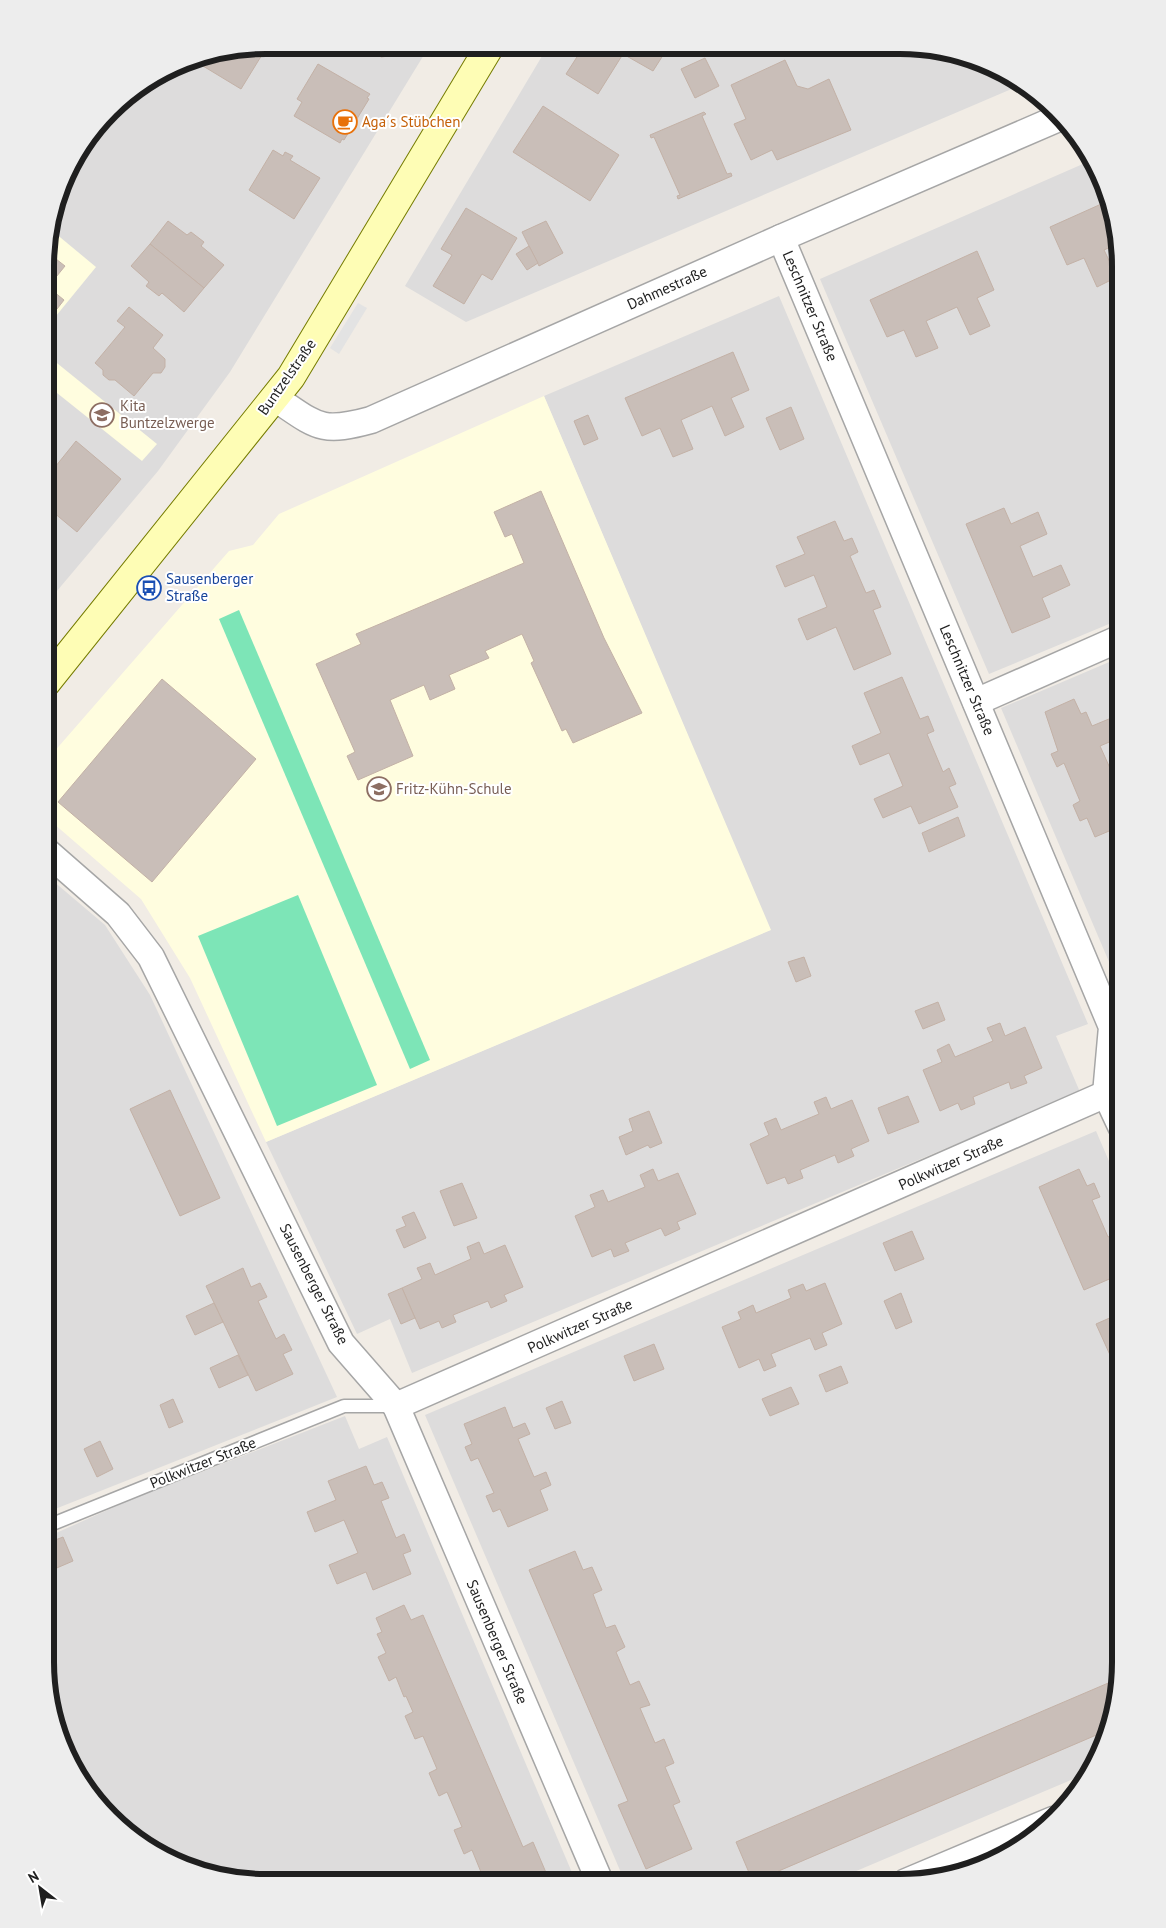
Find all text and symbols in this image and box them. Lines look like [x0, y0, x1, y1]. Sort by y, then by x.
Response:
cafe icon: Aga´s Stübchen [332, 109, 358, 135]
place label: Aga´s Stübchen [362, 112, 460, 131]
street label: Leschnitzer Straße [779, 248, 842, 364]
street label: Dahmestraße [624, 261, 710, 314]
street label: Buntzelstraße [253, 335, 320, 419]
place label: Kita Buntzelzwerge [120, 396, 215, 432]
school or university icon: Kita Buntzelzwerge [89, 402, 115, 428]
place label: Sausenberger Straße [166, 569, 253, 605]
bus stop icon: Sausenberger Straße [136, 575, 162, 601]
street label: Leschnitzer Straße [936, 622, 999, 738]
school or university icon: Fritz-Kühn-Schule [366, 776, 392, 802]
place label: Fritz-Kühn-Schule [396, 779, 512, 798]
street label: Polkwitzer Straße [895, 1131, 1006, 1194]
street label: Sausenberger Straße [276, 1220, 353, 1347]
street label: Polkwitzer Straße [524, 1294, 635, 1357]
street label: Polkwitzer Straße [147, 1433, 259, 1492]
street label: Sausenberger Straße [463, 1577, 532, 1707]
north arrow [15, 1863, 65, 1913]
text: N [25, 1867, 42, 1887]

